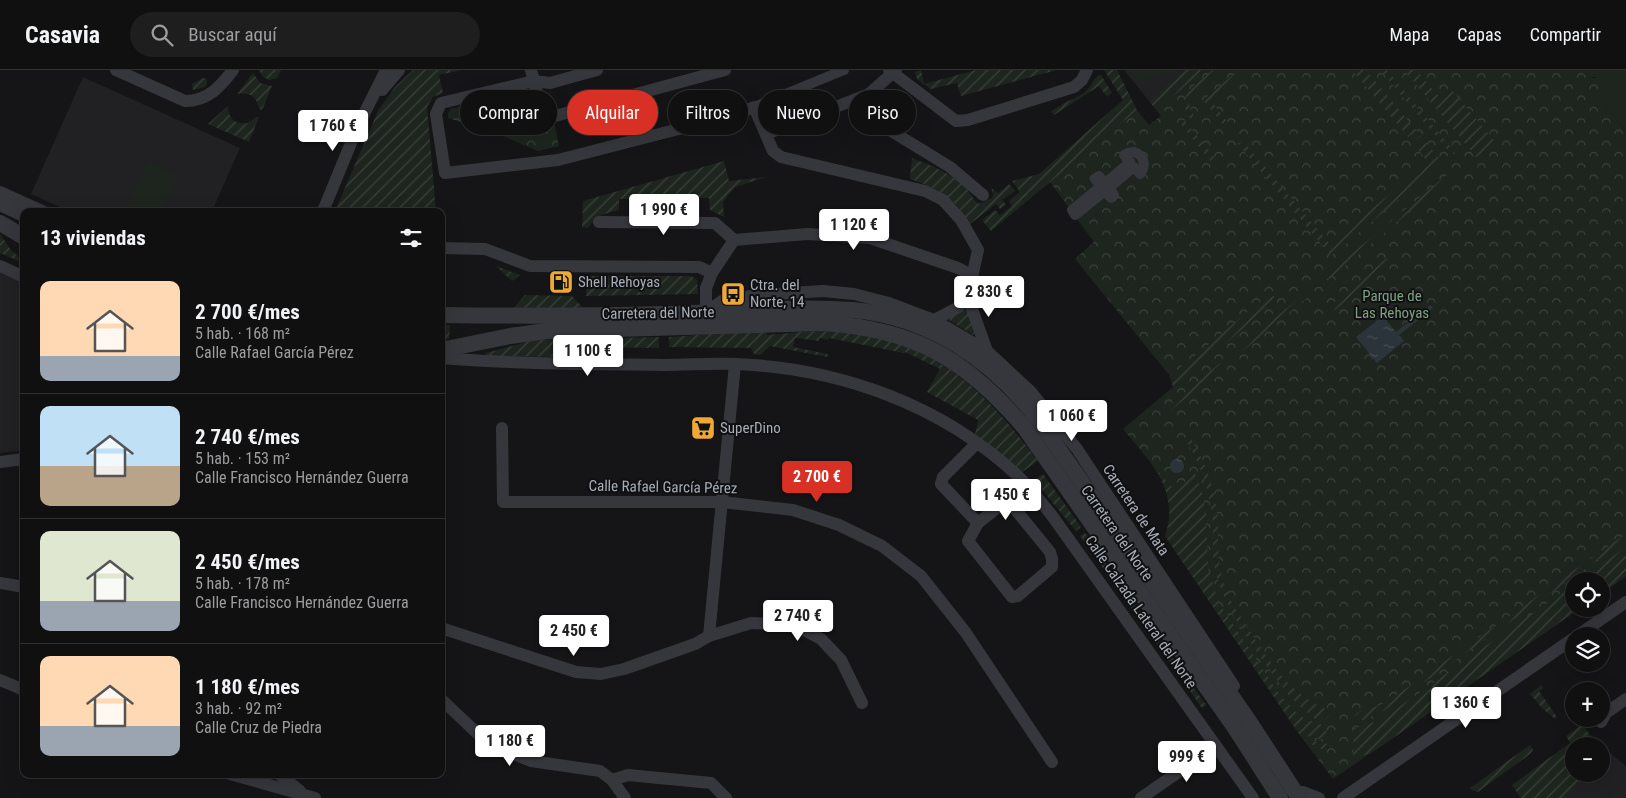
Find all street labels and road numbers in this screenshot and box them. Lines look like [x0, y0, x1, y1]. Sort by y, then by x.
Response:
street label: Carretera del Norte [602, 303, 714, 323]
street label: Carretera de Mata [1099, 461, 1173, 559]
street label: Calle Rafael García Pérez [588, 477, 738, 497]
street label: Carretera del Norte [1077, 482, 1157, 584]
street label: Calle Calzada Lateral del Norte [1081, 532, 1201, 692]

